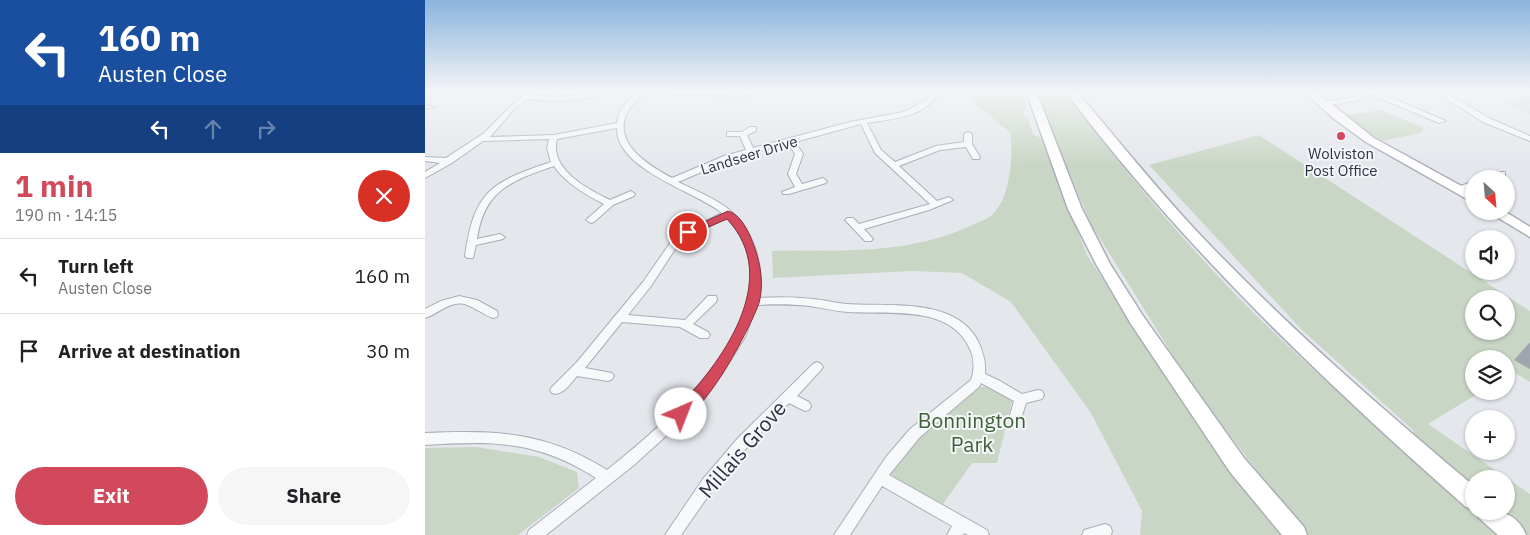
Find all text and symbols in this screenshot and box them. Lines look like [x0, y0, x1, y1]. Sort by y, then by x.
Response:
text: 160 m [98, 15, 201, 61]
icon: left [15, 20, 80, 85]
text: Austen Close [98, 59, 227, 88]
icon: left [146, 115, 174, 143]
icon: ahead [199, 115, 227, 143]
icon: right [252, 115, 280, 143]
marker: Wolviston Post Office [1335, 130, 1347, 142]
street label: Landseer Drive [698, 131, 800, 179]
place label: Wolviston Post Office [1305, 144, 1377, 180]
text: 1 min [15, 166, 93, 205]
button: close [358, 170, 410, 222]
north arrow [1465, 170, 1515, 220]
map controls [1465, 170, 1515, 520]
text: 190 m · 14:15 [15, 205, 117, 225]
pin [667, 211, 709, 253]
icon: arrive [674, 218, 702, 246]
button: sound [1465, 230, 1515, 280]
text: Turn left [58, 254, 134, 278]
icon: left [15, 262, 43, 290]
text: 160 m [355, 264, 410, 288]
text: Austen Close [58, 278, 152, 298]
button: search [1465, 290, 1515, 340]
icon: arrive [15, 337, 43, 365]
text: Arrive at destination [58, 339, 241, 363]
text: 30 m [366, 339, 410, 363]
button: layers [1465, 350, 1515, 400]
position arrow [654, 387, 706, 439]
street label: Millais Grove [692, 394, 792, 504]
park label: Bonnington Park [918, 406, 1026, 458]
button: + [1465, 410, 1515, 460]
button: Exit [15, 467, 208, 525]
button: Share [218, 467, 410, 525]
button: − [1465, 470, 1515, 520]

